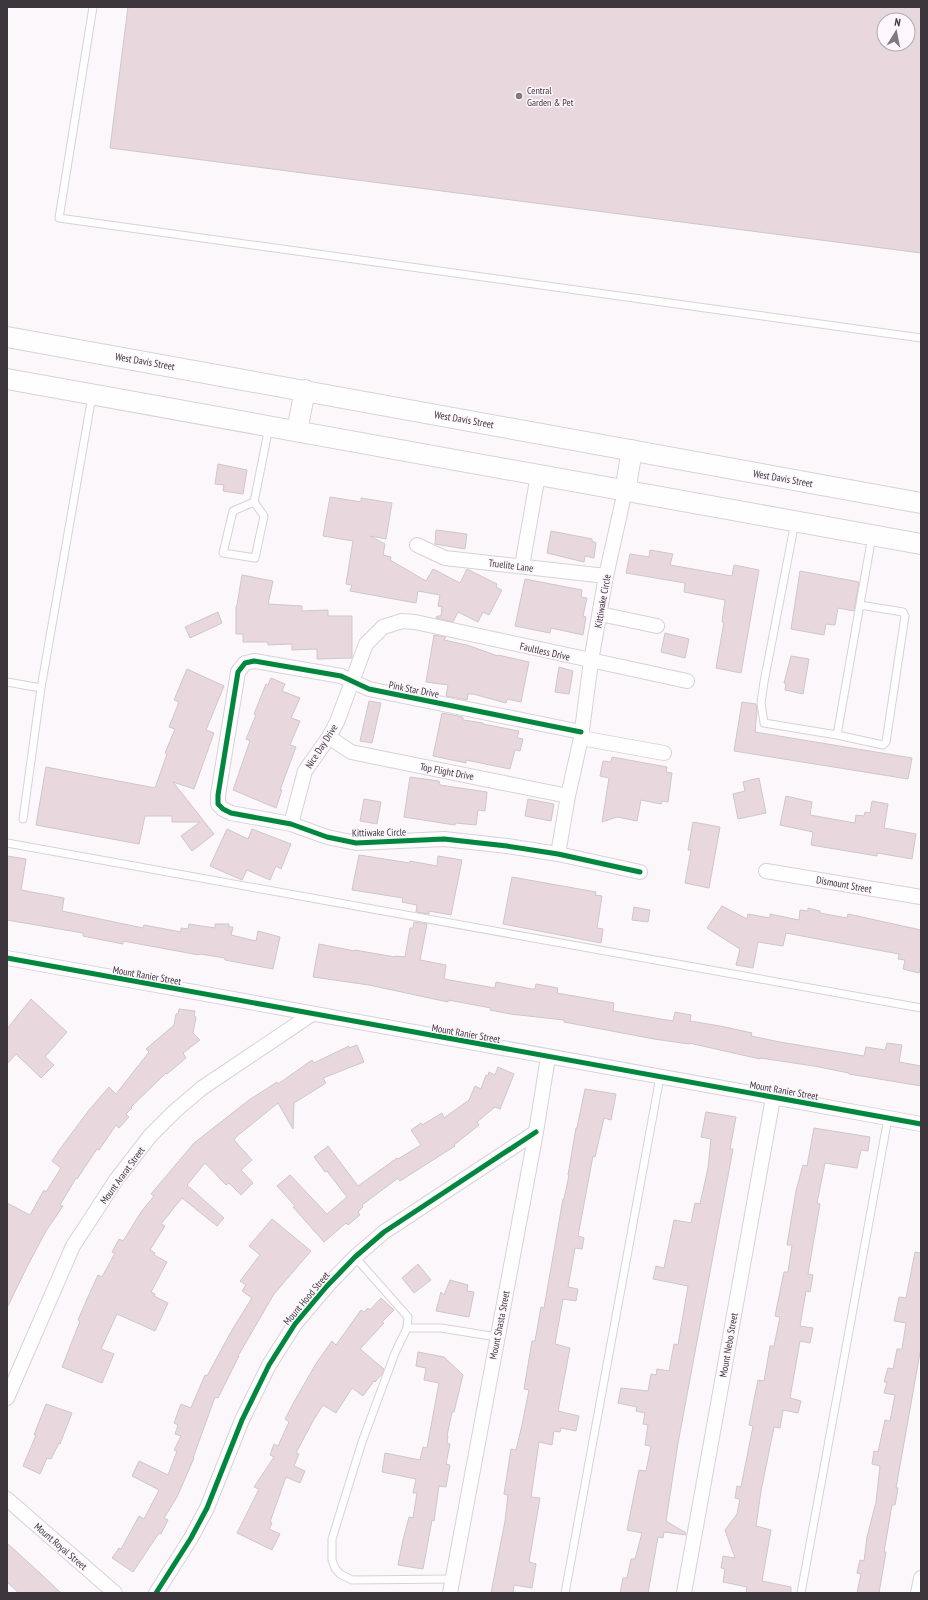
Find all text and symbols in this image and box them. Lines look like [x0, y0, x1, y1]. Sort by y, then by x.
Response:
north arrow [876, 12, 916, 52]
text: N [894, 15, 902, 30]
place label: Central Garden & Pet [527, 84, 574, 109]
marker: Central Garden & Pet [514, 91, 524, 101]
street label: West Davis Street [114, 350, 176, 373]
street label: West Davis Street [433, 408, 495, 431]
street label: West Davis Street [752, 467, 814, 490]
street label: Truelite Lane [488, 556, 534, 575]
street label: Kittiwake Circle [591, 573, 614, 629]
street label: Faultless Drive [519, 639, 571, 664]
street label: Pink Star Drive [388, 678, 440, 701]
street label: Nice Day Drive [302, 722, 341, 771]
street label: Top Flight Drive [419, 760, 475, 783]
street label: Kittiwake Circle [352, 826, 406, 839]
street label: Dismount Street [815, 873, 873, 896]
street label: Mount Ranier Street [112, 963, 182, 988]
street label: Mount Ranier Street [431, 1021, 501, 1046]
street label: Mount Ranier Street [749, 1078, 819, 1103]
street label: Mount Ararat Street [97, 1144, 148, 1207]
street label: Mount Hood Street [280, 1269, 333, 1328]
street label: Mount Shasta Street [486, 1289, 513, 1361]
street label: Mount Nebo Street [716, 1312, 741, 1378]
street label: Mount Royal Street [32, 1520, 90, 1573]

